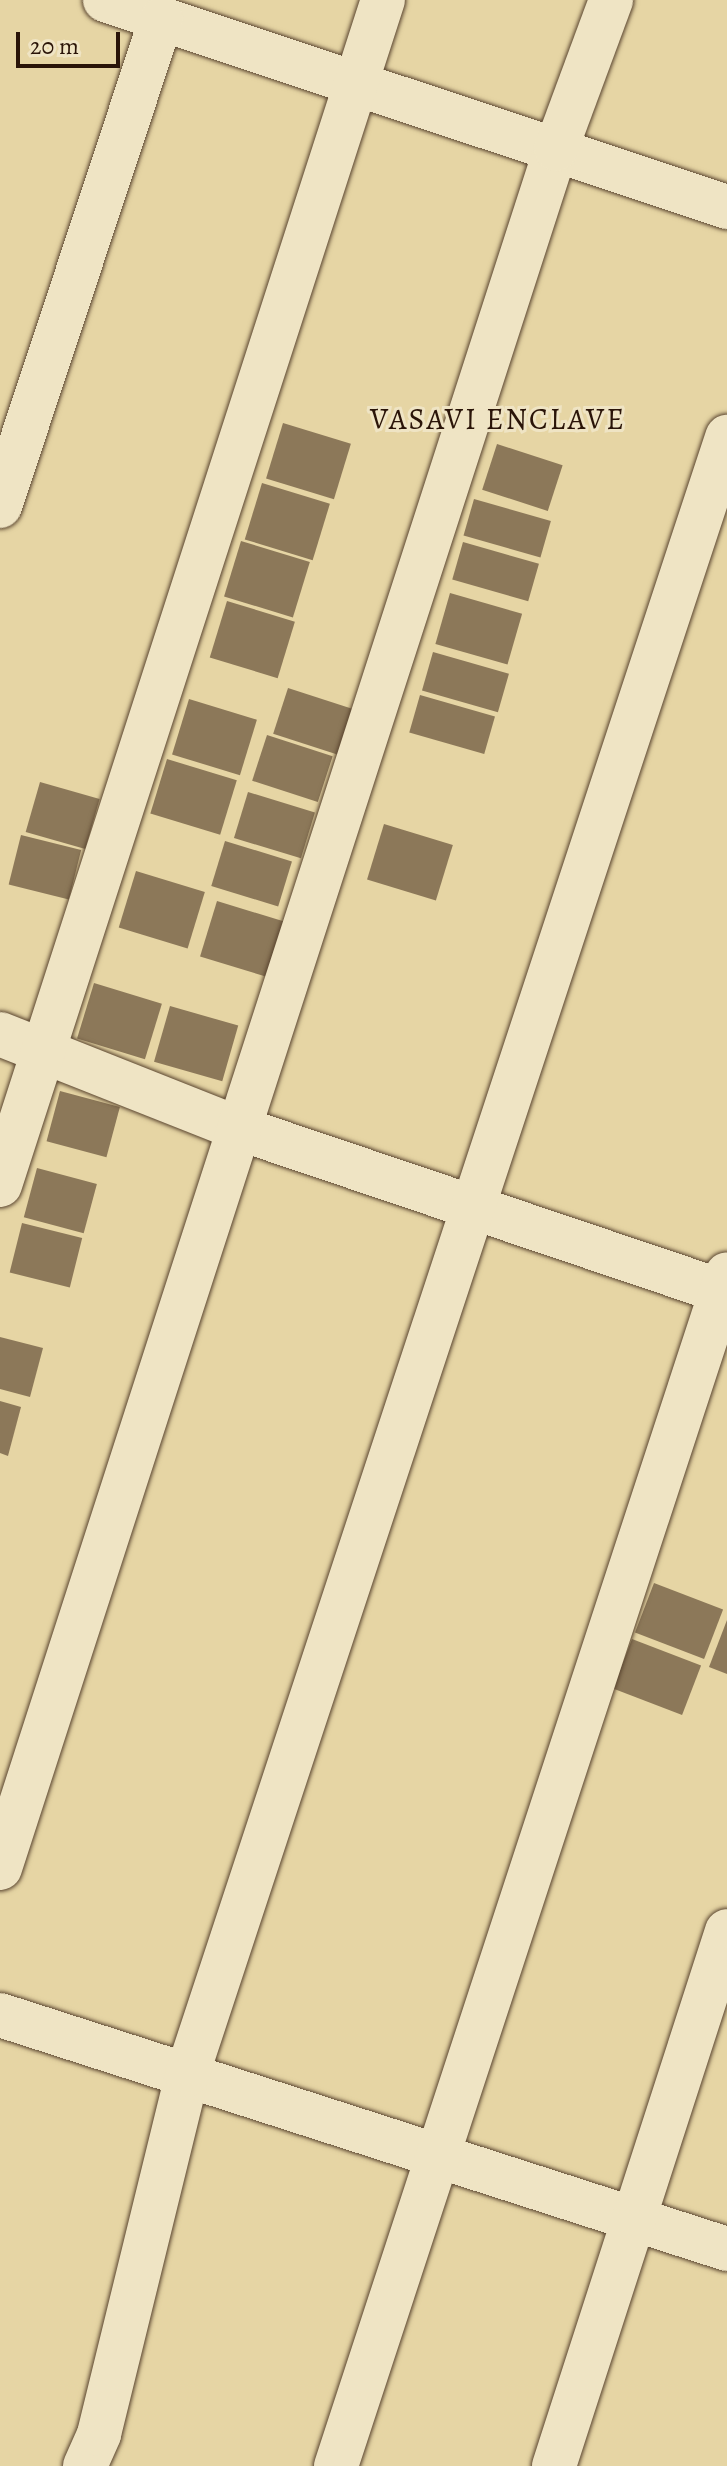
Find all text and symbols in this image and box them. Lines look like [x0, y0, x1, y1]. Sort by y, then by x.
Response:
scale bar [20, 16, 124, 66]
text: 20 m [30, 30, 79, 62]
district label: VASAVI ENCLAVE [370, 401, 626, 437]

